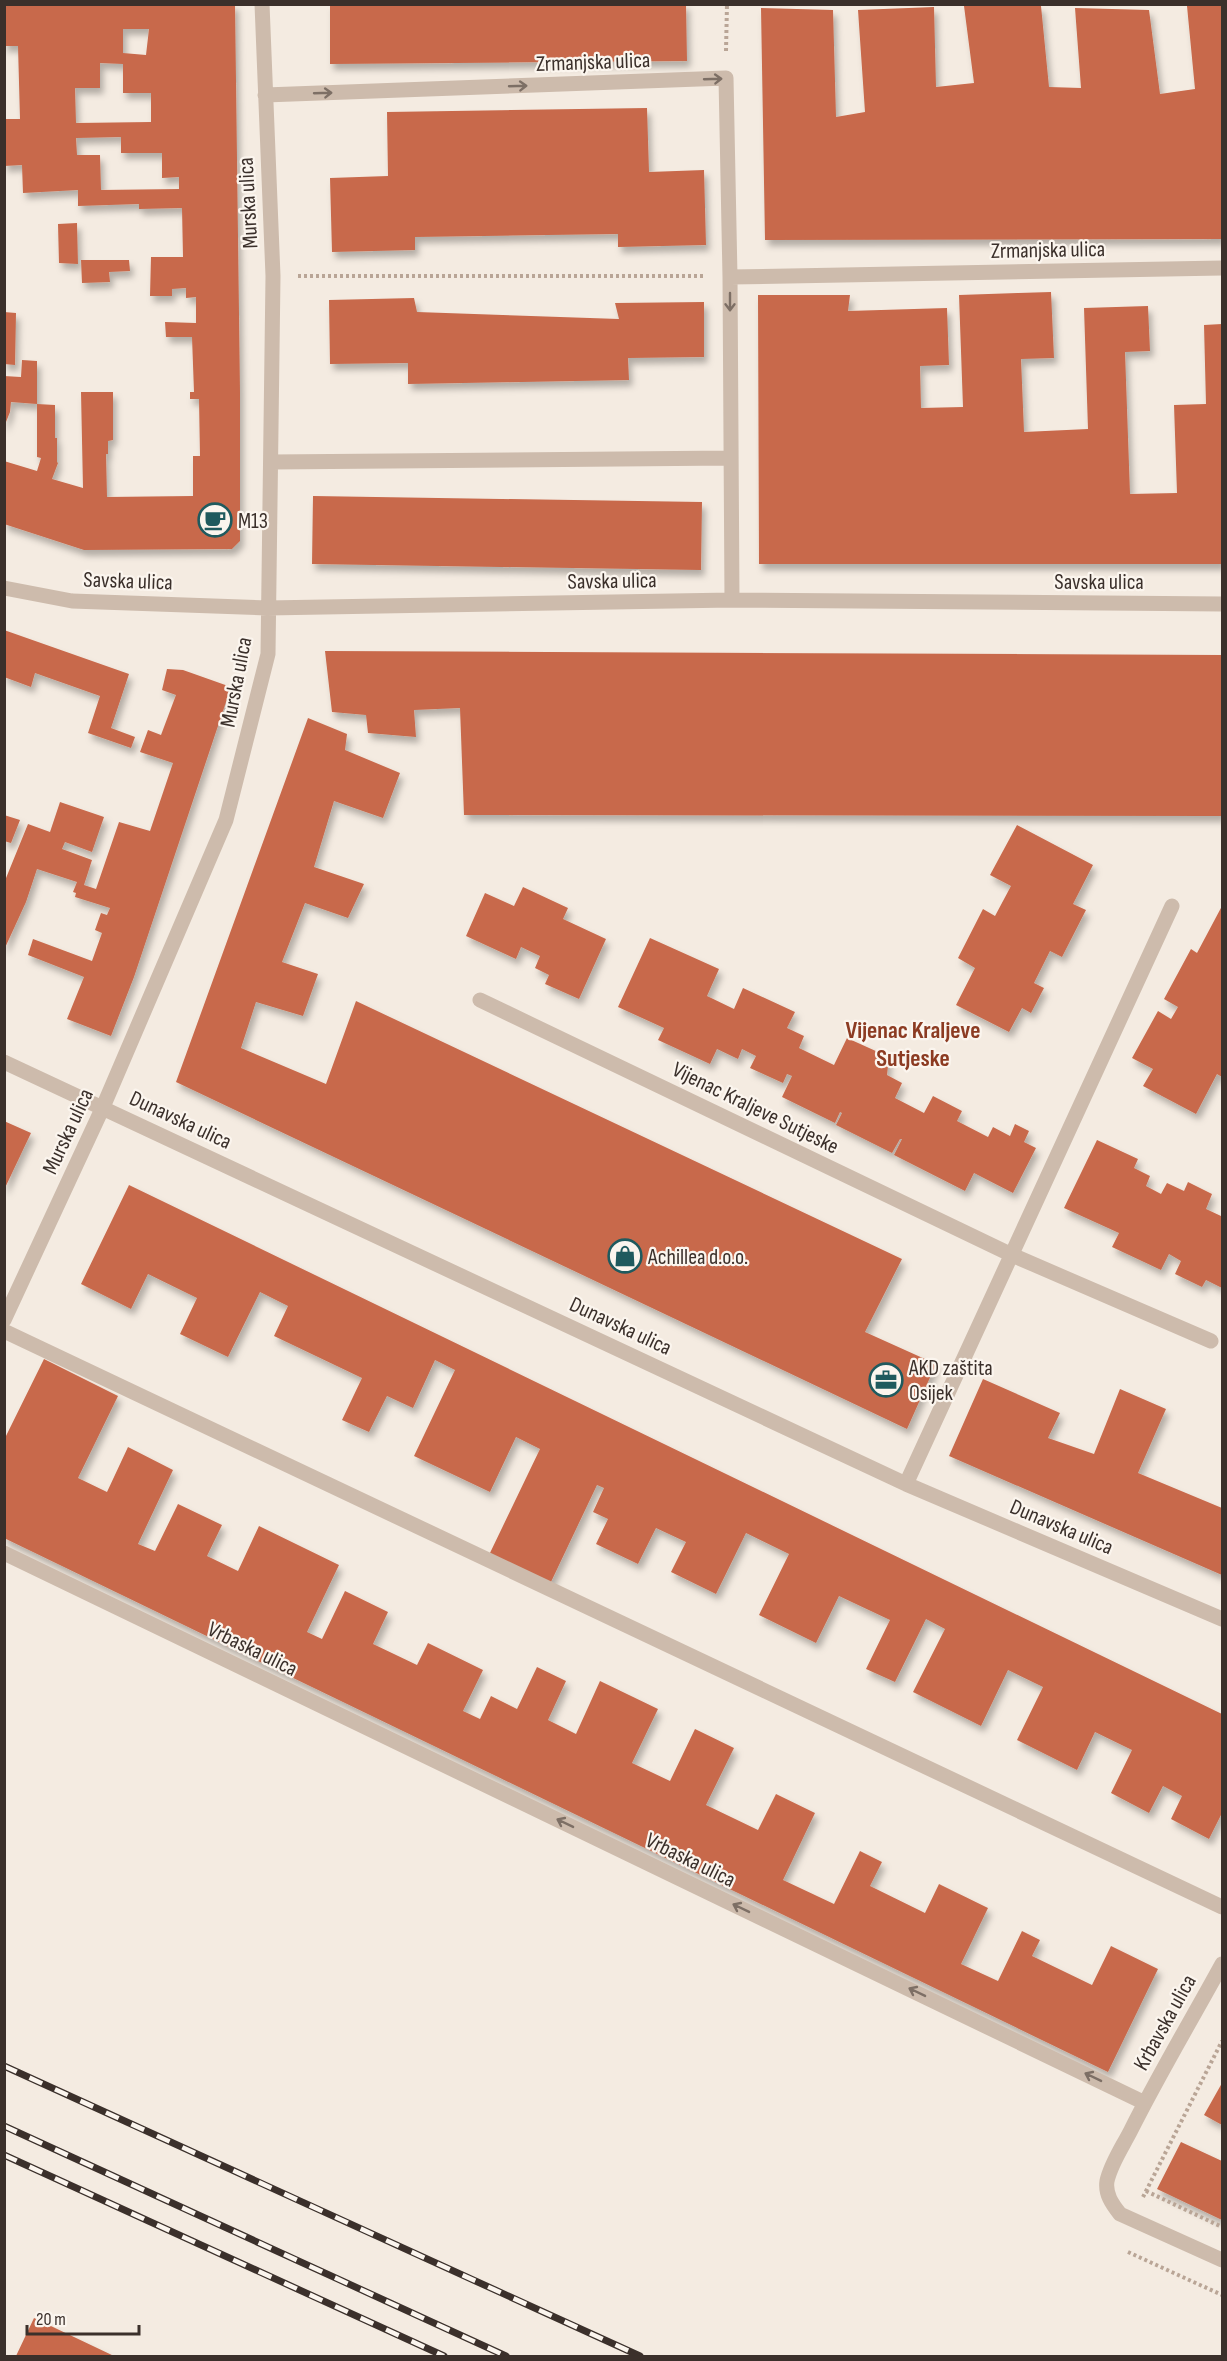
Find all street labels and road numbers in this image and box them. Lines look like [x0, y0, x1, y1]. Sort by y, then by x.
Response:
street label: Zrmanjska ulica [535, 47, 651, 78]
street label: Murska ulica [233, 157, 264, 249]
street label: Zrmanjska ulica [991, 236, 1105, 265]
street label: Savska ulica [83, 566, 173, 597]
street label: Savska ulica [567, 567, 657, 596]
street label: Savska ulica [1054, 569, 1144, 596]
street label: Murska ulica [215, 635, 258, 730]
street label: Vijenac Kraljeve Sutjeske [668, 1056, 843, 1160]
street label: Murska ulica [37, 1085, 100, 1179]
street label: Dunavska ulica [125, 1085, 236, 1156]
street label: Dunavska ulica [565, 1291, 676, 1362]
street label: Dunavska ulica [1006, 1494, 1117, 1561]
street label: Vrbaska ulica [203, 1616, 302, 1683]
street label: Vrbaska ulica [641, 1827, 740, 1894]
street label: Krbavska ulica [1128, 1970, 1203, 2075]

